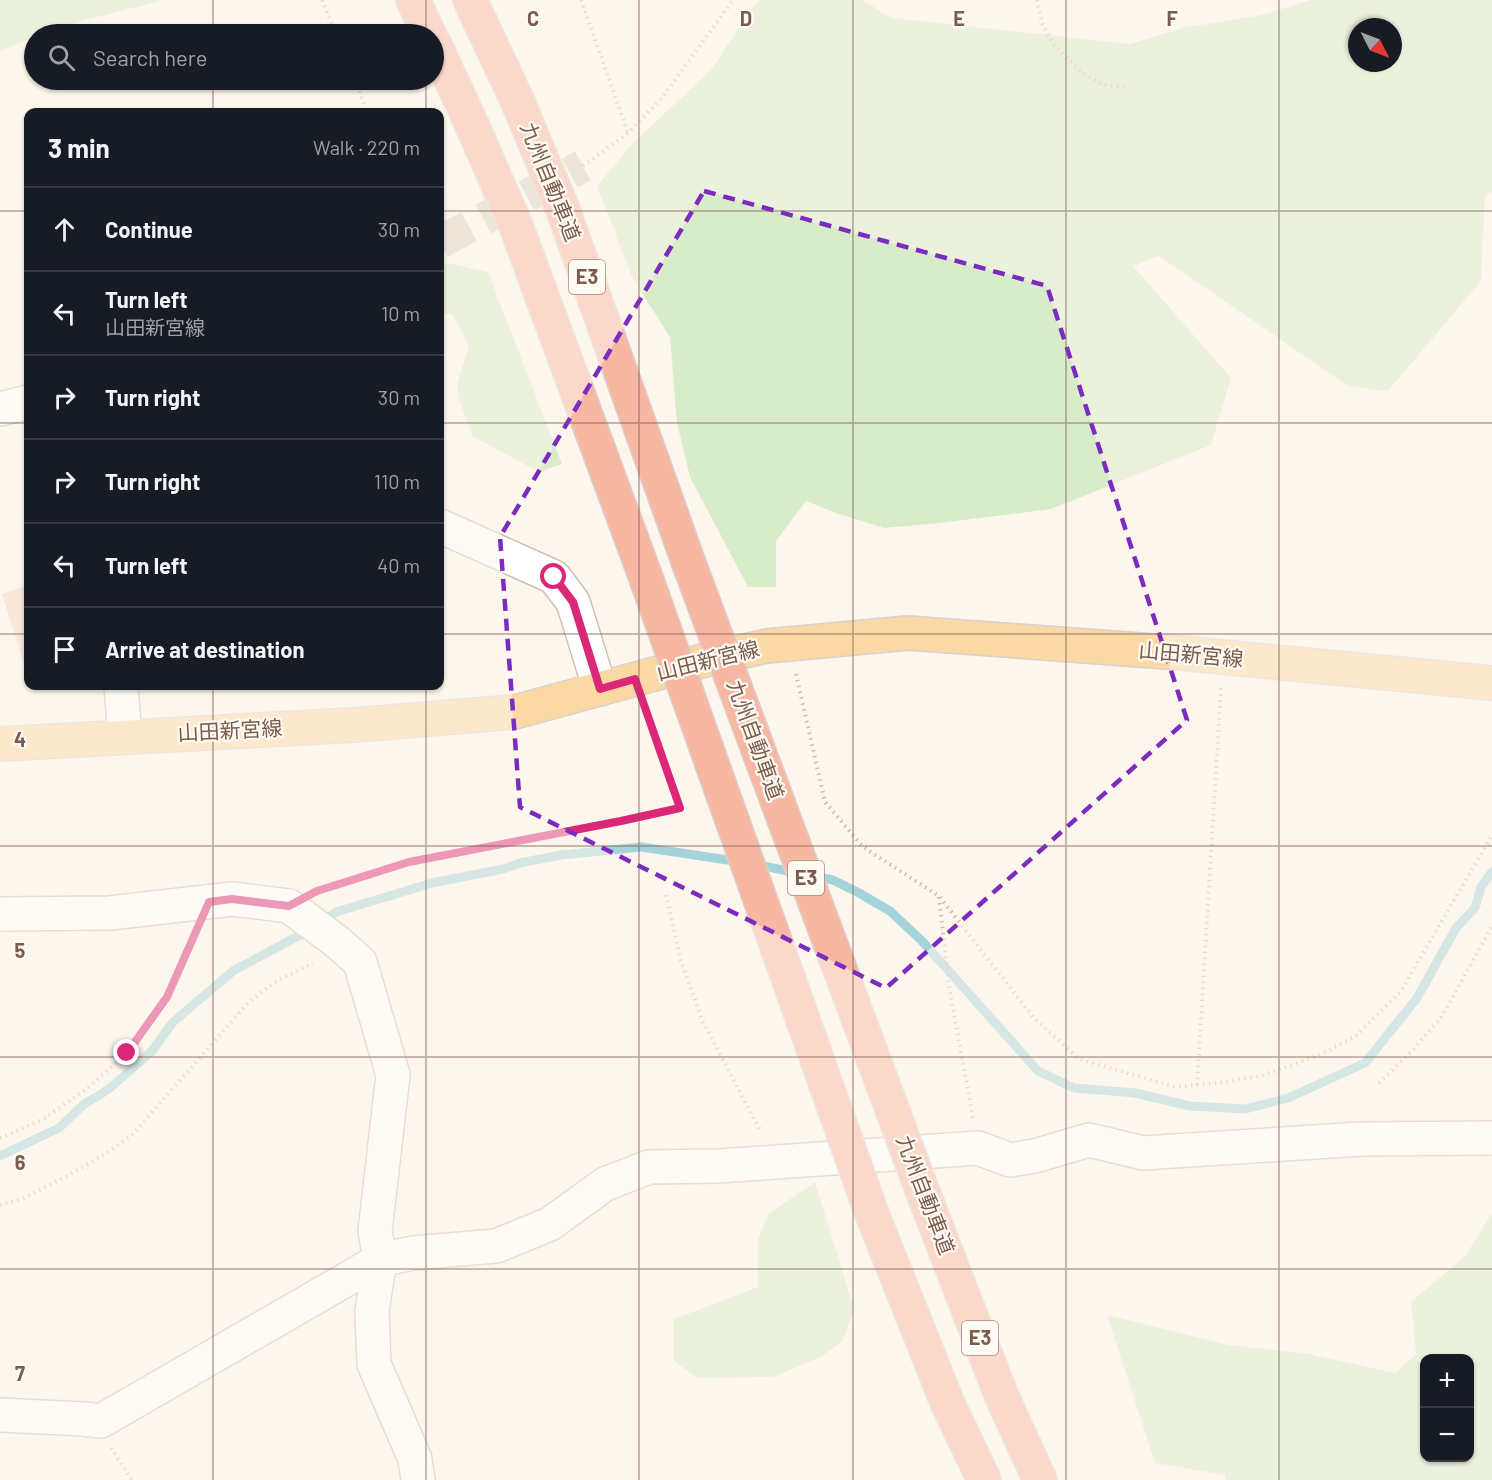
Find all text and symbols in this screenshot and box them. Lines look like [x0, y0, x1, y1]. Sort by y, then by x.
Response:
text: C [527, 6, 539, 30]
text: D [740, 6, 752, 30]
text: E [953, 6, 965, 30]
text: F [1166, 6, 1178, 30]
north arrow [1348, 18, 1402, 72]
search box [24, 24, 444, 90]
icon: search [45, 41, 78, 74]
text: Search here [93, 44, 207, 70]
street label: 九州自動車道 [516, 118, 587, 245]
text: 3 min [48, 132, 110, 163]
text: Walk · 220 m [313, 135, 420, 159]
icon: ahead [48, 213, 81, 246]
text: Continue [105, 216, 193, 242]
text: 30 m [378, 217, 420, 241]
road number: E3 [569, 260, 605, 294]
text: Turn left [105, 286, 188, 312]
icon: left [48, 297, 81, 330]
text: 10 m [381, 301, 420, 325]
text: 山田新宮線 [105, 315, 205, 339]
icon: right [48, 381, 81, 414]
text: Turn right [105, 384, 200, 410]
text: 30 m [378, 385, 420, 409]
icon: right [48, 465, 81, 498]
text: Turn right [105, 468, 200, 494]
text: 110 m [374, 469, 420, 493]
icon: left [48, 549, 81, 582]
text: Turn left [105, 552, 188, 578]
text: 40 m [377, 553, 420, 577]
route start [540, 563, 566, 589]
icon: arrive [48, 633, 81, 666]
street label: 山田新宮線 [654, 635, 762, 684]
text: Arrive at destination [105, 636, 304, 662]
street label: 山田新宮線 [1138, 636, 1245, 671]
street label: 九州自動車道 [723, 676, 790, 803]
street label: 山田新宮線 [177, 714, 283, 745]
text: 4 [14, 727, 26, 751]
road number: E3 [788, 861, 824, 895]
text: 5 [15, 938, 26, 962]
route end [113, 1039, 139, 1065]
street label: 九州自動車道 [892, 1131, 961, 1258]
text: 6 [15, 1150, 26, 1174]
road number: E3 [962, 1321, 998, 1355]
map controls [1420, 1354, 1474, 1462]
button: + [1420, 1354, 1474, 1408]
text: 7 [15, 1361, 25, 1385]
button: − [1420, 1408, 1474, 1462]

